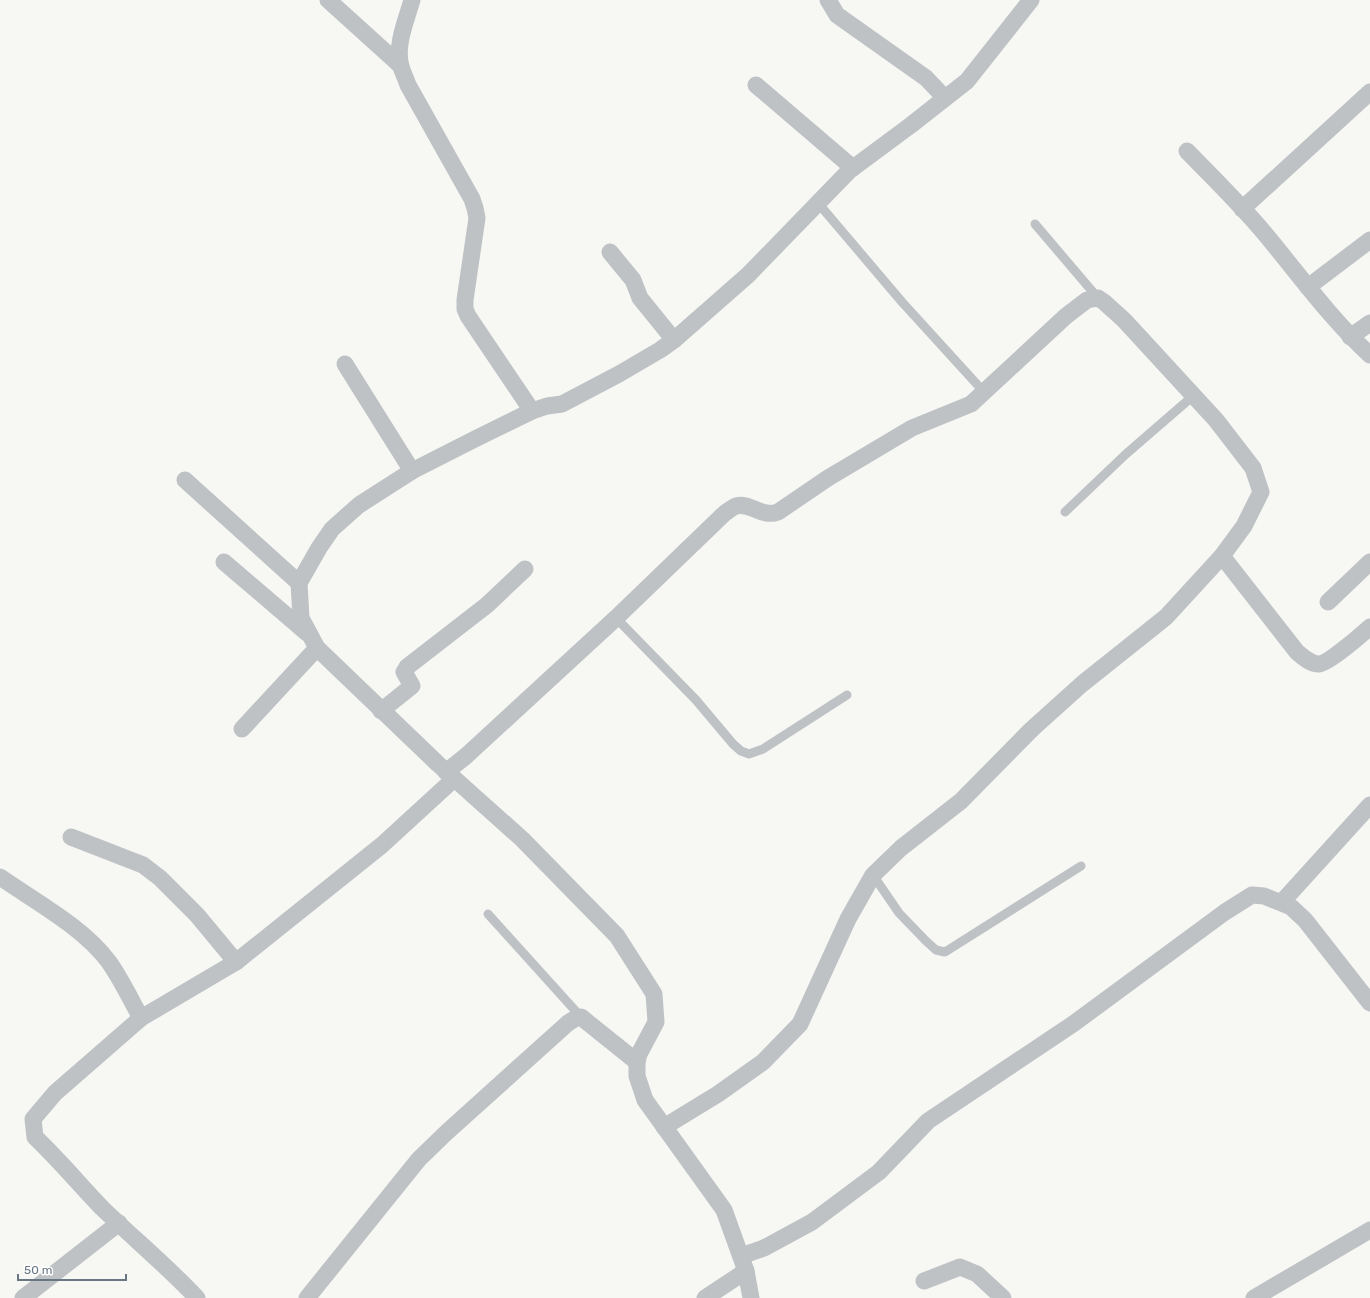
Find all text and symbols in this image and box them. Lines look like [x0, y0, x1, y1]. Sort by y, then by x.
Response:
scale bar [18, 1256, 126, 1282]
text: 50 m [24, 1263, 52, 1277]

